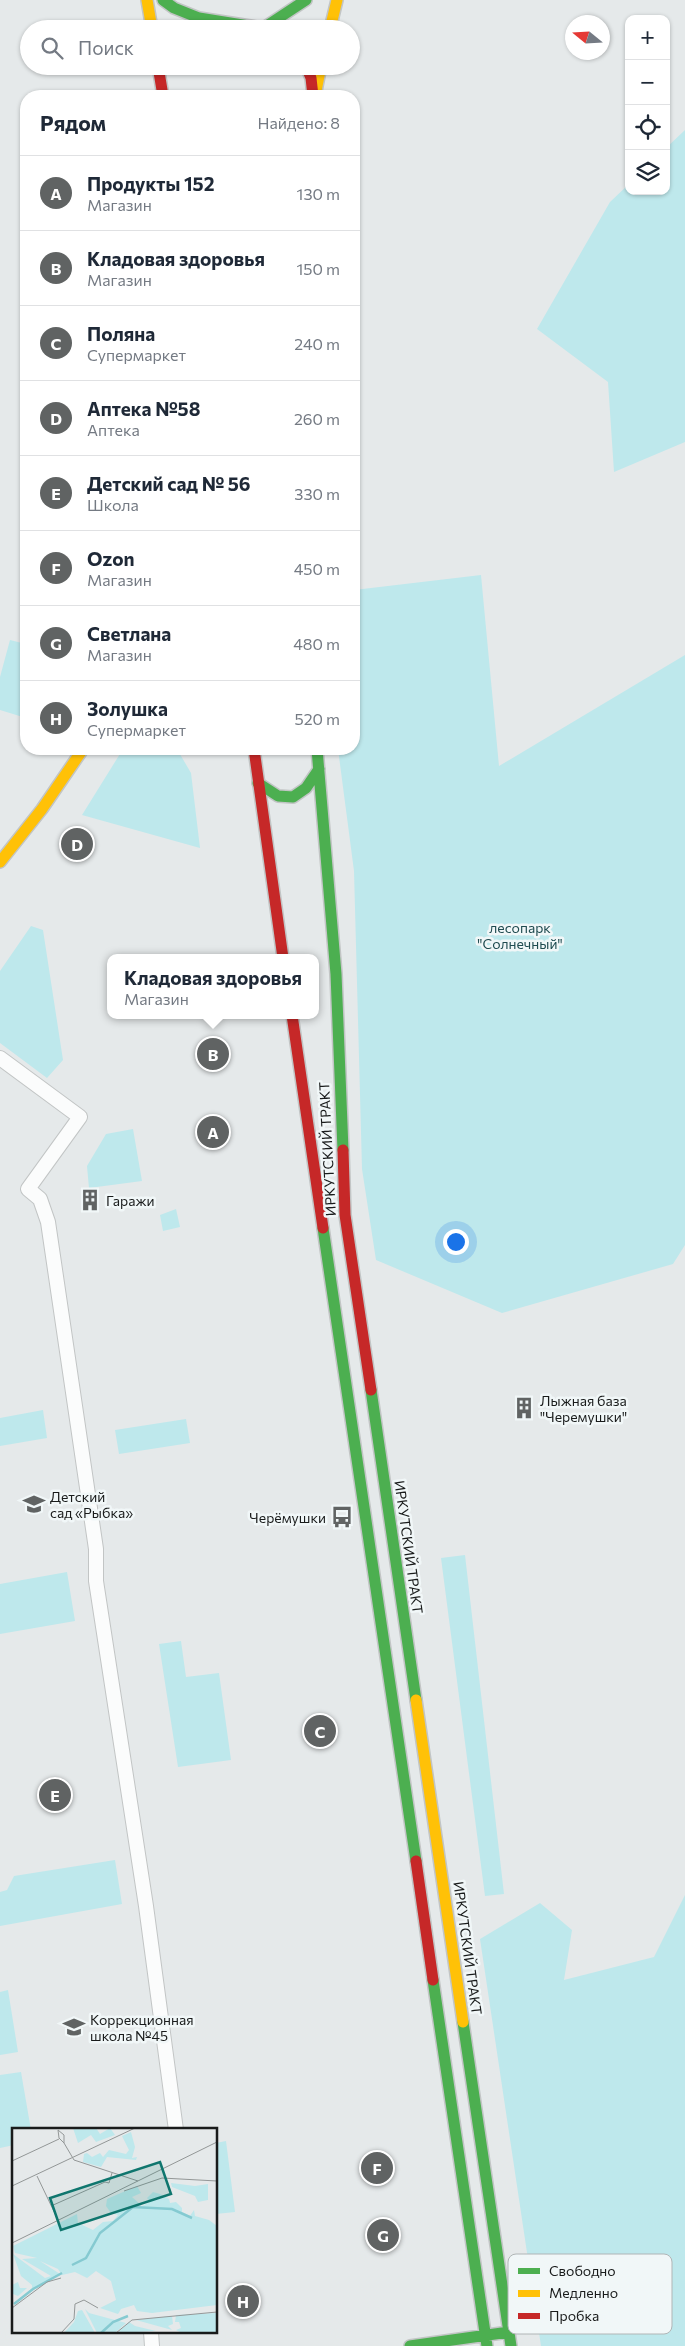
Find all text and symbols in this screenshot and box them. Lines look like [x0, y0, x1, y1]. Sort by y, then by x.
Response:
north arrow [565, 15, 610, 60]
map controls [625, 15, 670, 195]
button: + [625, 15, 670, 60]
search box [20, 20, 360, 75]
icon: search [38, 34, 66, 62]
text: Поиск [78, 36, 134, 59]
button: − [625, 60, 670, 105]
button: locate [625, 105, 670, 150]
text: Рядом [40, 110, 106, 135]
text: Найдено: 8 [257, 113, 340, 132]
button: layers [625, 150, 670, 195]
text: Продукты 152 [87, 172, 214, 195]
text: A [50, 184, 62, 203]
text: 130 m [297, 184, 340, 203]
text: Магазин [87, 195, 152, 214]
text: Кладовая здоровья [87, 247, 265, 270]
text: B [51, 259, 61, 278]
text: 150 m [297, 259, 340, 278]
text: Магазин [87, 270, 152, 289]
text: Поляна [87, 322, 155, 345]
text: C [51, 334, 61, 353]
text: 240 m [294, 334, 340, 353]
text: Супермаркет [87, 345, 186, 364]
text: Аптека №58 [87, 397, 200, 420]
text: D [50, 409, 62, 428]
text: 260 m [294, 409, 340, 428]
text: Аптека [87, 420, 140, 439]
text: Детский сад № 56 [87, 472, 251, 495]
text: E [51, 484, 61, 503]
text: 330 m [294, 484, 340, 503]
text: Школа [87, 495, 139, 514]
text: Ozon [87, 547, 135, 570]
text: F [51, 559, 61, 578]
text: 450 m [294, 559, 340, 578]
text: Магазин [87, 570, 152, 589]
text: Светлана [87, 622, 171, 645]
text: G [50, 634, 62, 653]
text: 480 m [293, 634, 340, 653]
text: Магазин [87, 645, 152, 664]
text: Золушка [87, 697, 168, 720]
text: H [50, 709, 62, 728]
text: 520 m [295, 709, 340, 728]
text: Супермаркет [87, 720, 186, 739]
pin: D [61, 825, 93, 863]
park label: лесопарк "Солнечный" [477, 919, 563, 952]
popup [107, 954, 319, 1019]
text: Кладовая здоровья [124, 966, 302, 989]
text: Магазин [124, 989, 189, 1008]
pin: B [197, 1035, 229, 1073]
street label: ИРКУТСКИЙ ТРАКТ [315, 1081, 339, 1217]
pin: A [197, 1113, 229, 1151]
building icon: Гаражи [77, 1187, 103, 1213]
place label: Гаражи [106, 1192, 155, 1209]
your location [443, 1229, 469, 1255]
place label: Лыжная база "Черемушки" [540, 1392, 627, 1425]
building icon: Лыжная база "Черемушки" [511, 1395, 537, 1421]
street label: ИРКУТСКИЙ ТРАКТ [391, 1479, 427, 1615]
place label: Детский сад «Рыбка» [50, 1488, 133, 1521]
school or university icon: Детский сад «Рыбка» [21, 1491, 47, 1517]
bus stop icon: Черёмушки [329, 1504, 355, 1530]
place label: Черёмушки [249, 1509, 326, 1526]
pin: C [304, 1712, 336, 1750]
pin: E [39, 1776, 71, 1814]
street label: ИРКУТСКИЙ ТРАКТ [450, 1880, 486, 2016]
place label: Коррекционная школа №45 [90, 2011, 194, 2044]
school or university icon: Коррекционная школа №45 [61, 2014, 87, 2040]
inset map [12, 2128, 218, 2334]
pin: F [361, 2149, 393, 2187]
pin: G [367, 2216, 399, 2254]
legend [508, 2254, 672, 2334]
text: Свободно [549, 2262, 616, 2279]
pin: H [227, 2282, 259, 2320]
text: Медленно [549, 2284, 618, 2301]
text: Пробка [549, 2307, 599, 2324]

